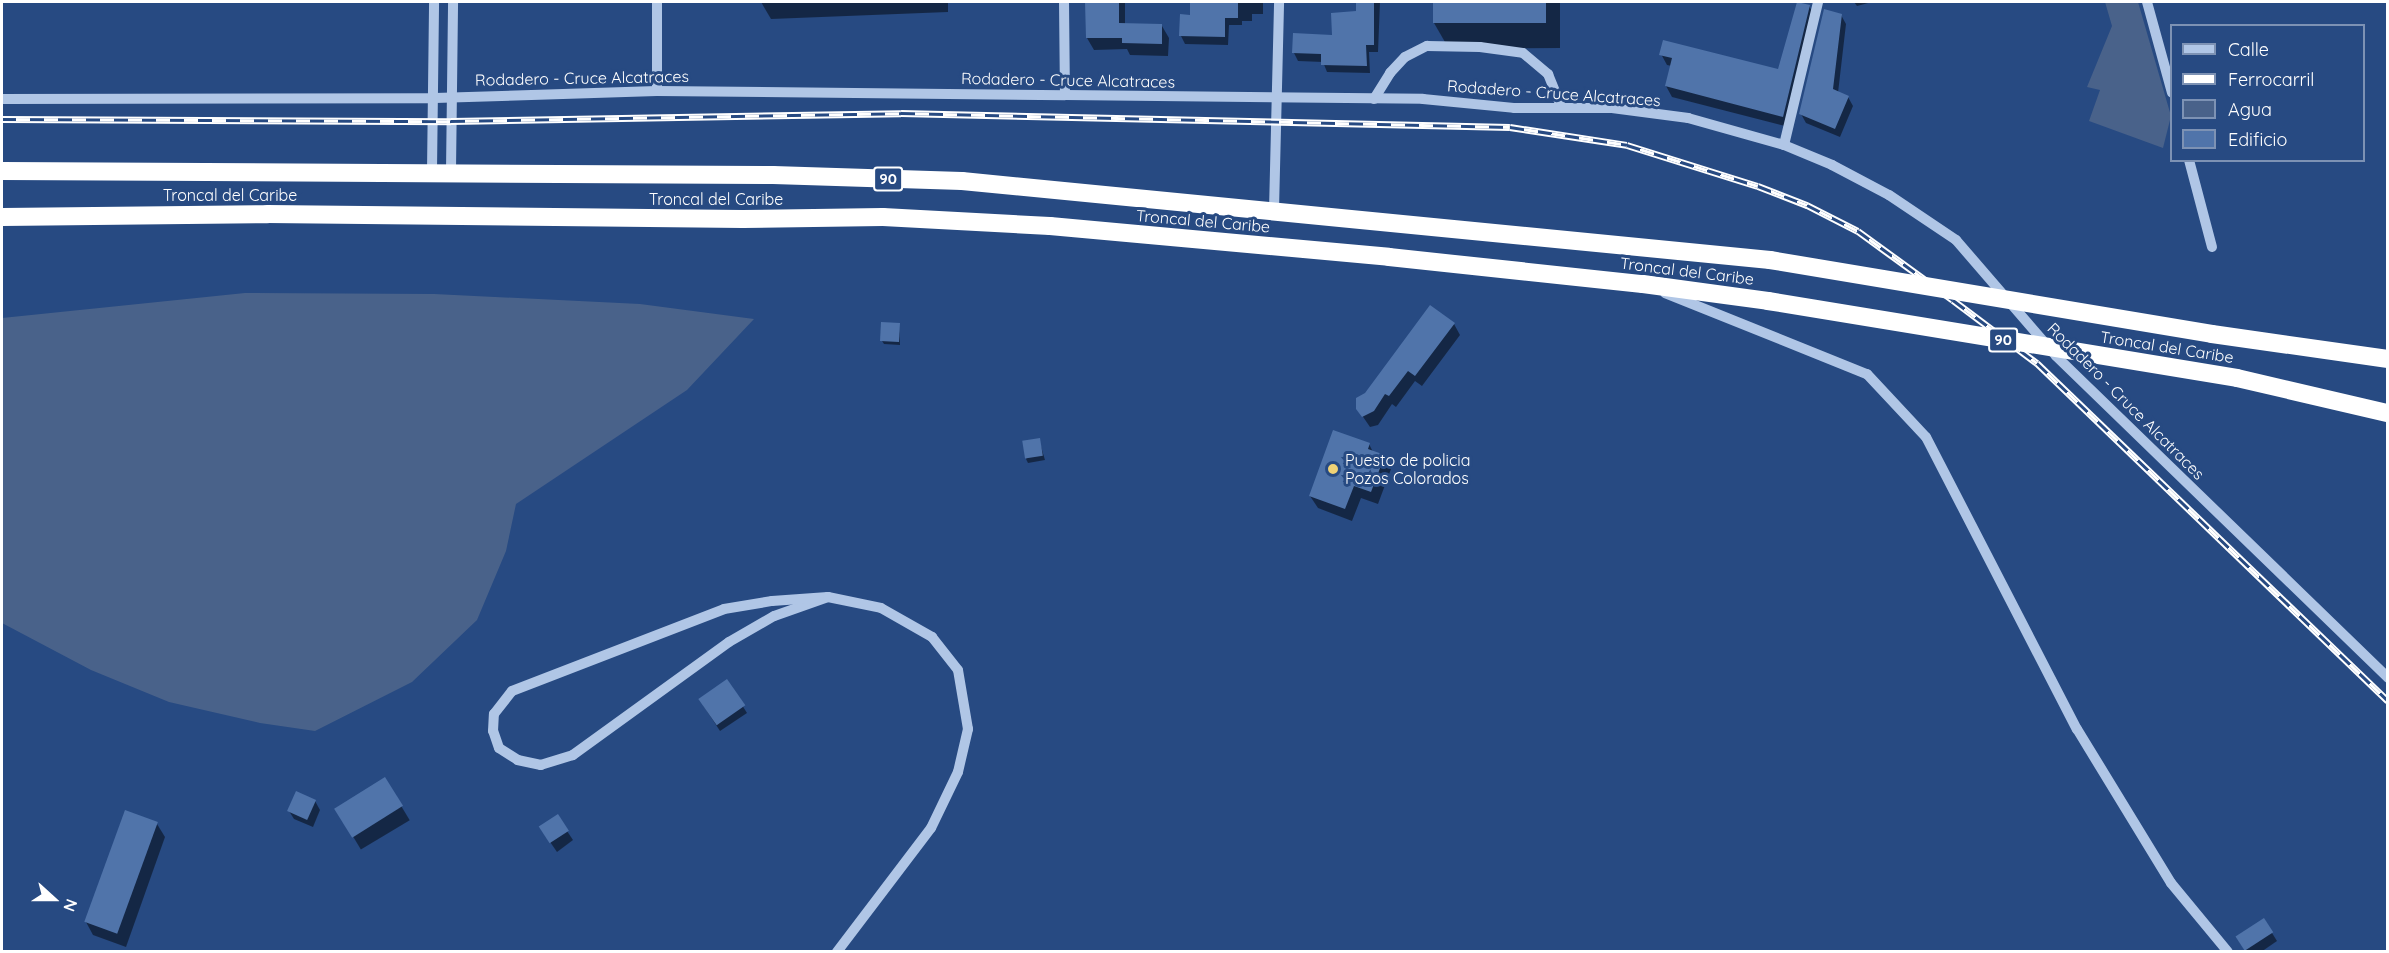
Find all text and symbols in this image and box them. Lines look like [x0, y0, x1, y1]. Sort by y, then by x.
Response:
legend [2170, 24, 2365, 162]
text: Calle [2228, 38, 2269, 61]
street label: Rodadero - Cruce Alcatraces [475, 67, 689, 89]
text: Ferrocarril [2228, 68, 2315, 91]
street label: Rodadero - Cruce Alcatraces [961, 69, 1175, 91]
street label: Rodadero - Cruce Alcatraces [1447, 76, 1661, 110]
text: Agua [2228, 98, 2272, 121]
text: Edificio [2228, 128, 2287, 151]
road number: 90 [873, 167, 903, 191]
street label: Troncal del Caribe [163, 185, 297, 205]
street label: Troncal del Caribe [649, 189, 783, 209]
street label: Troncal del Caribe [1135, 206, 1271, 236]
street label: Troncal del Caribe [1619, 253, 1755, 289]
street label: Rodadero - Cruce Alcatraces [2044, 319, 2208, 483]
street label: Troncal del Caribe [2099, 327, 2235, 367]
road number: 90 [1988, 328, 2018, 352]
place label: Puesto de policia Pozos Colorados [1345, 450, 1470, 488]
marker: Puesto de policia Pozos Colorados [1326, 462, 1340, 476]
north arrow [24, 869, 84, 929]
text: N [59, 896, 82, 915]

